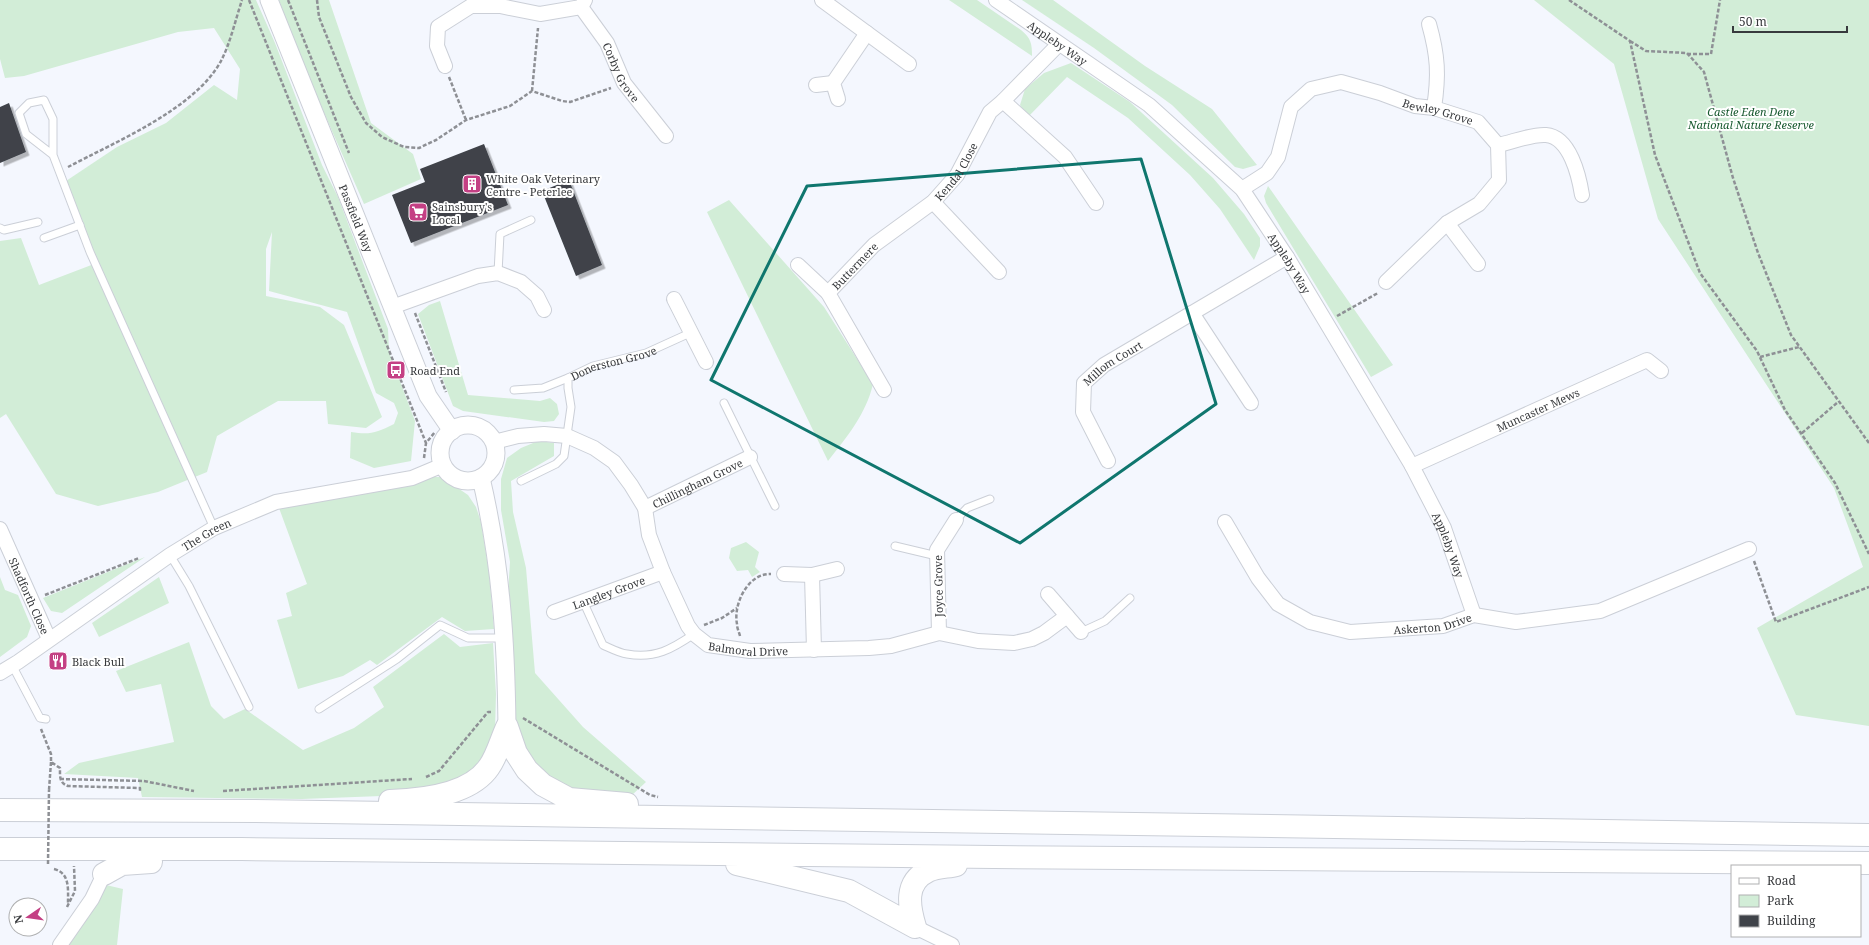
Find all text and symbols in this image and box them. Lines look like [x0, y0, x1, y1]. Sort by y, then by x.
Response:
scale bar [1733, 8, 1847, 34]
text: 50 m [1739, 13, 1767, 30]
street label: Appleby Way [1025, 17, 1091, 69]
street label: Corby Grove [600, 40, 644, 105]
street label: Bewley Grove [1401, 95, 1475, 128]
park label: Castle Eden Dene National Nature Reserve [1687, 104, 1815, 132]
street label: Kendal Close [931, 140, 980, 203]
place label: White Oak Veterinary Centre - Peterlee [486, 171, 601, 199]
building icon: White Oak Veterinary Centre - Peterlee [461, 173, 483, 195]
street label: Passfield Way [336, 182, 377, 255]
place label: Sainsbury's Local [432, 199, 492, 227]
supermarket icon: Sainsbury's Local [407, 201, 429, 223]
street label: Appleby Way [1265, 229, 1315, 297]
street label: Buttermere [828, 238, 881, 293]
street label: Millom Court [1079, 337, 1145, 388]
street label: Donerston Grove [568, 342, 659, 383]
bus stop icon: Road End [385, 359, 407, 381]
place label: Road End [410, 363, 460, 378]
street label: Muncaster Mews [1494, 384, 1582, 435]
street label: Chillingham Grove [649, 454, 745, 511]
street label: Appleby Way [1429, 509, 1468, 580]
street label: The Green [179, 514, 233, 554]
street label: Shadforth Close [6, 555, 53, 637]
street label: Joyce Grove [930, 555, 946, 618]
street label: Langley Grove [570, 572, 647, 612]
street label: Askerton Drive [1393, 609, 1474, 637]
street label: Balmoral Drive [707, 638, 788, 659]
restaurant icon: Black Bull [47, 650, 69, 672]
place label: Black Bull [72, 654, 125, 669]
legend [1731, 865, 1861, 937]
text: Road [1767, 872, 1797, 889]
text: Park [1767, 892, 1795, 909]
north arrow [8, 897, 48, 937]
text: Building [1767, 912, 1816, 929]
text: N [9, 913, 26, 925]

